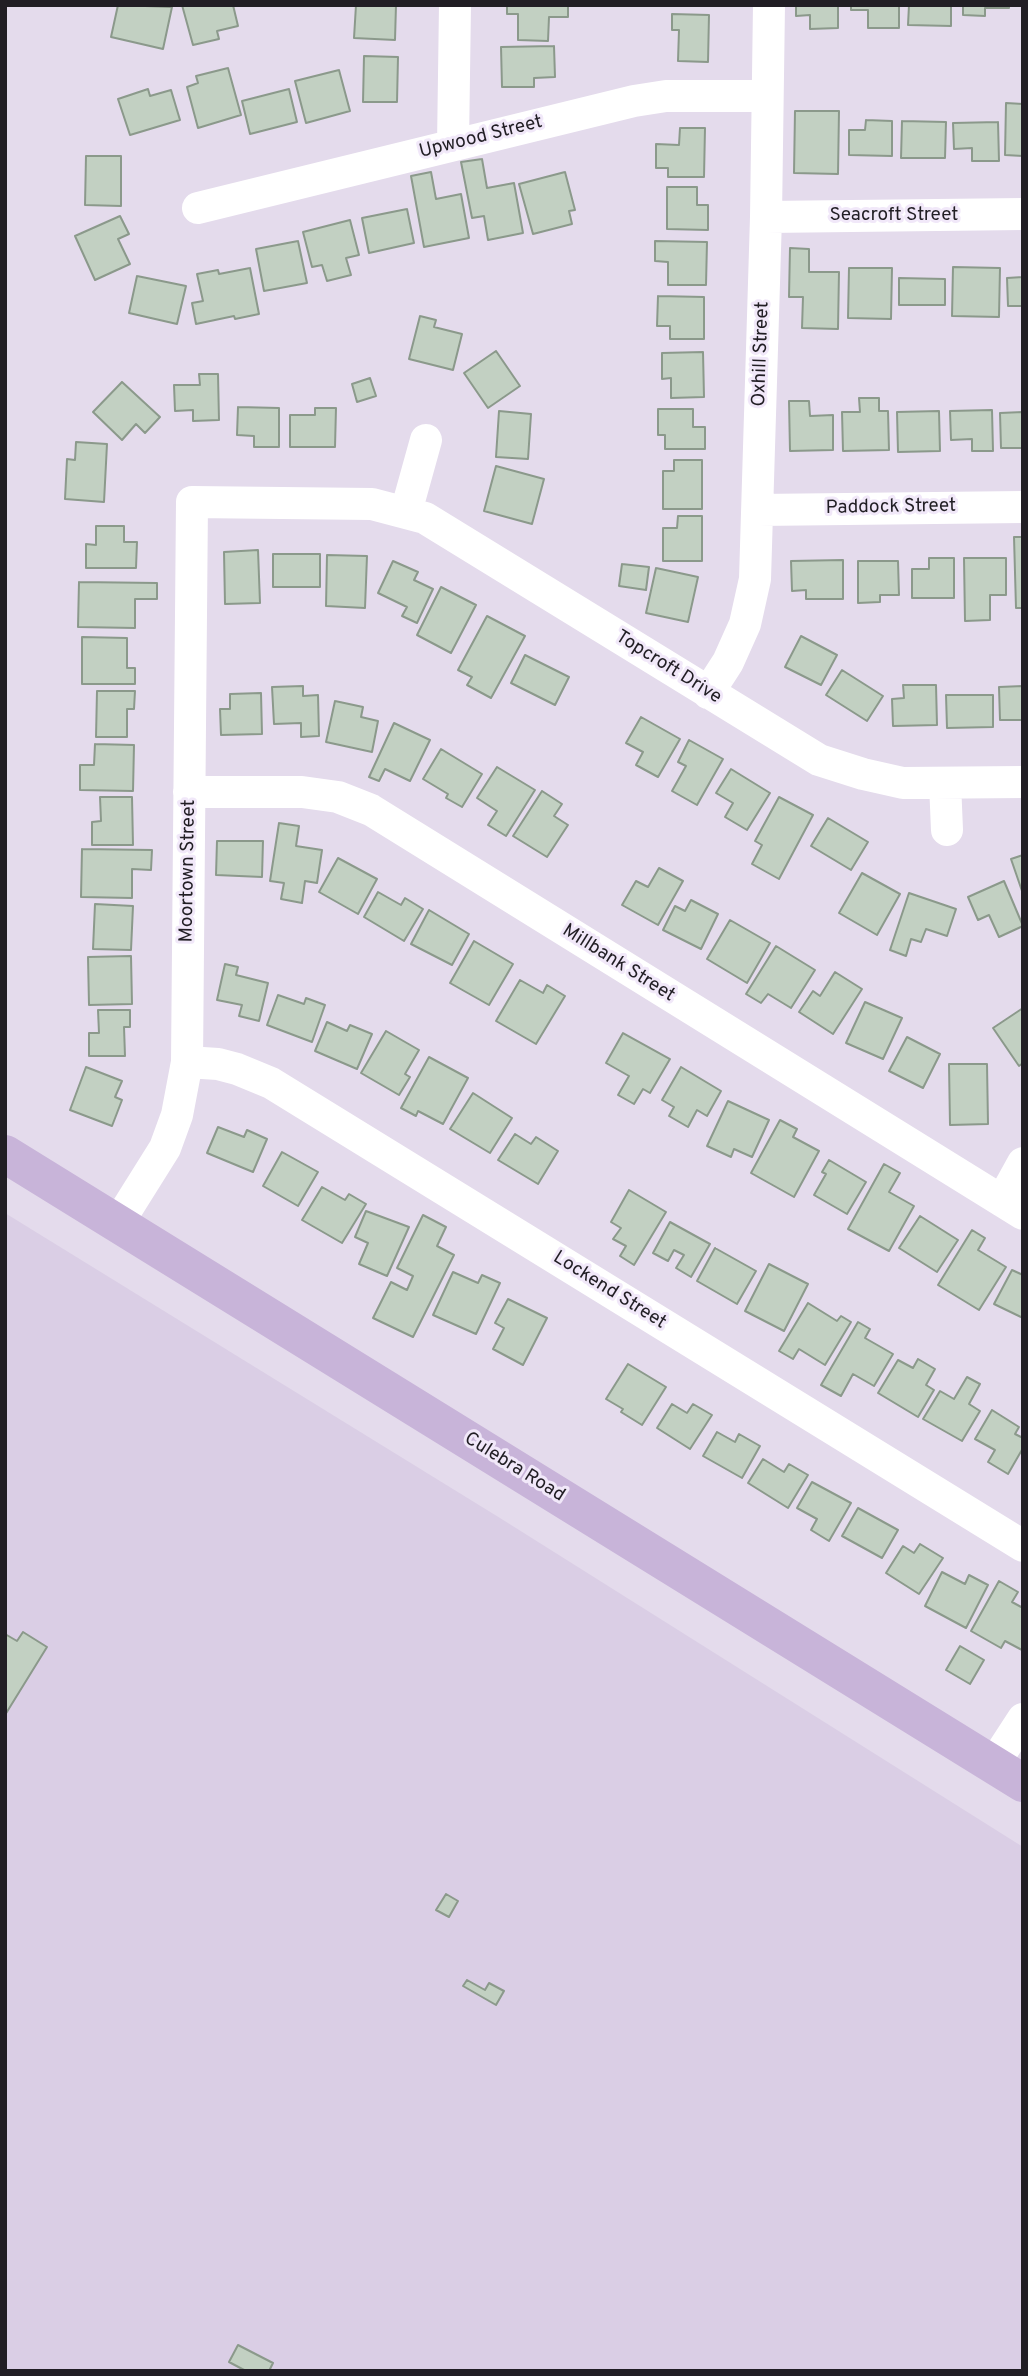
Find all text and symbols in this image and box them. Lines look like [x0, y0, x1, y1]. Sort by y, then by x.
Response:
street label: Upwood Street [417, 112, 545, 164]
street label: Seacroft Street [830, 205, 958, 227]
street label: Oxhill Street [749, 301, 775, 407]
street label: Paddock Street [826, 495, 956, 521]
street label: Topcroft Drive [611, 626, 725, 710]
street label: Moortown Street [176, 799, 202, 943]
street label: Millbank Street [557, 920, 679, 1008]
street label: Lockend Street [548, 1247, 670, 1335]
street label: Culebra Road [460, 1428, 568, 1508]

